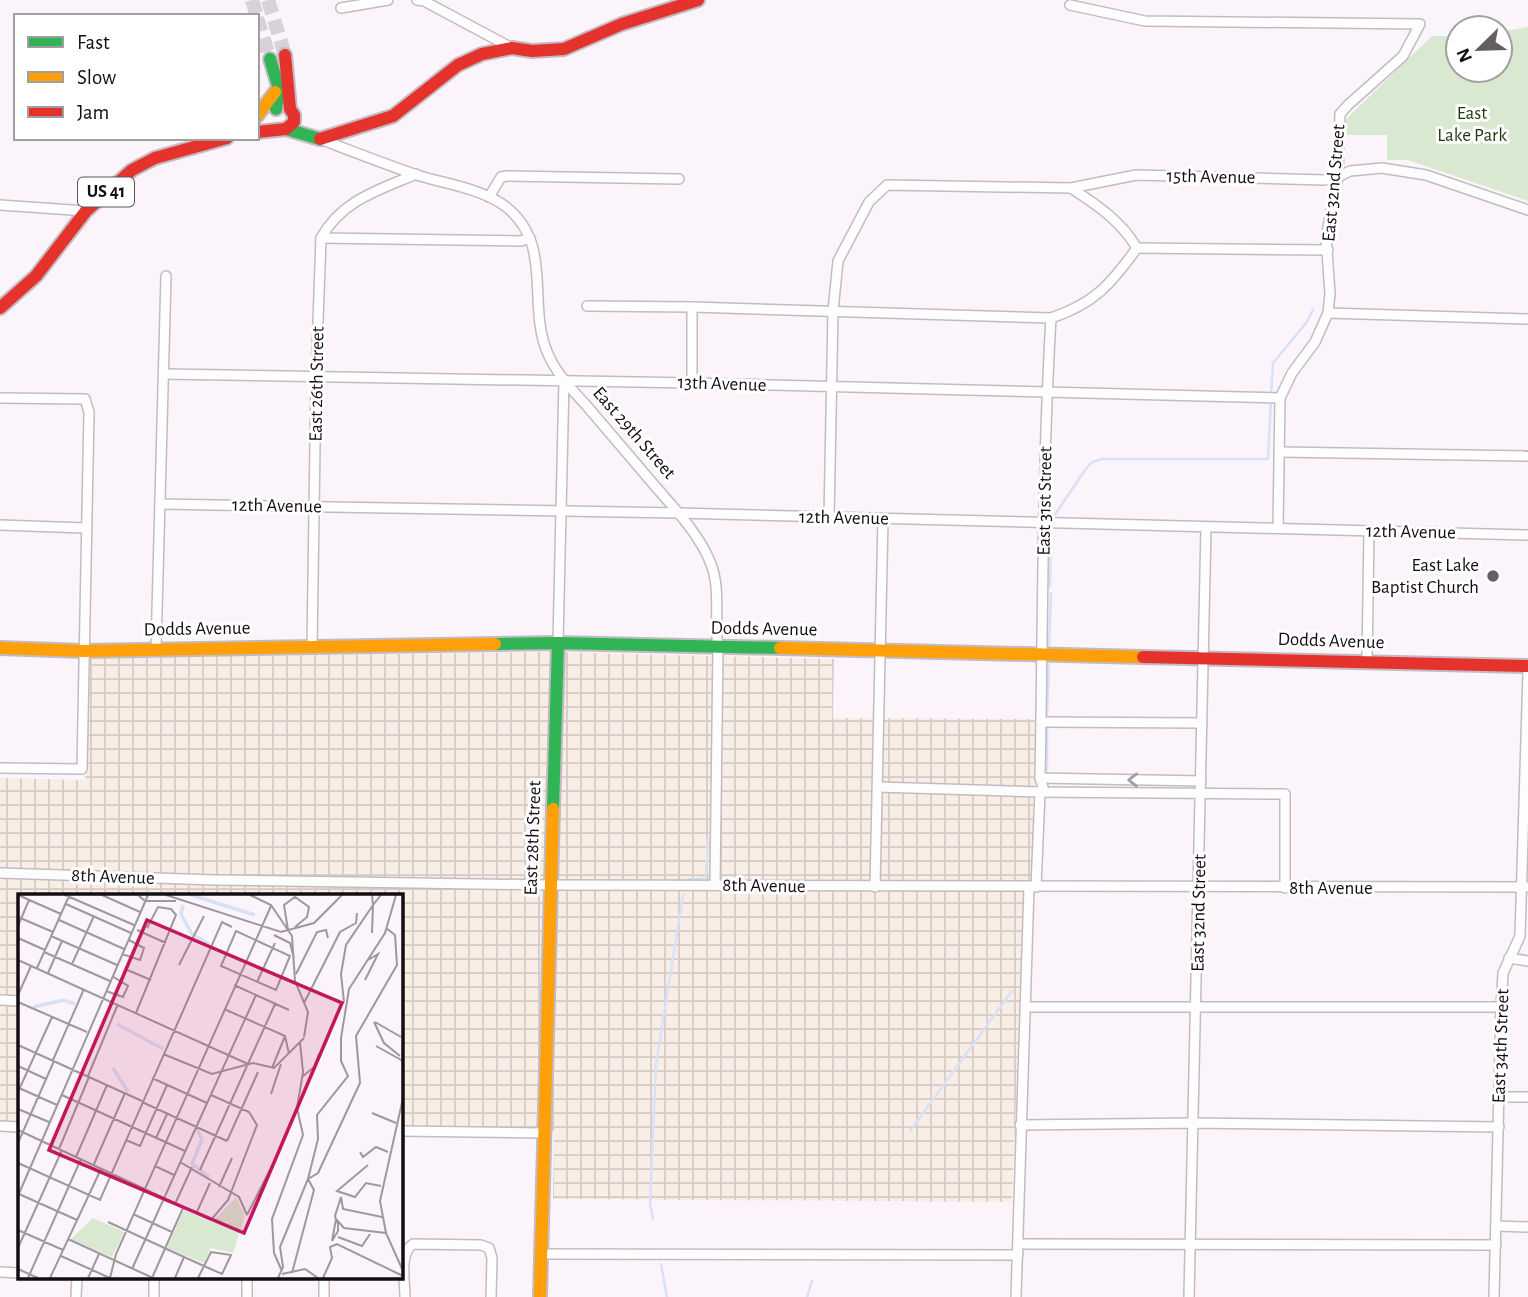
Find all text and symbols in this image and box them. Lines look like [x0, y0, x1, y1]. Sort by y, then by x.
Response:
legend [14, 14, 259, 140]
north arrow [1444, 14, 1514, 84]
text: Fast [77, 32, 110, 53]
text: N [1453, 45, 1476, 65]
text: Slow [77, 67, 116, 88]
text: Jam [77, 102, 109, 123]
park label: East Lake Park [1437, 104, 1507, 145]
street label: East 32nd Street [1319, 124, 1349, 242]
street label: 15th Avenue [1166, 167, 1256, 187]
road number: US 41 [78, 177, 134, 206]
street label: East 26th Street [306, 326, 328, 442]
street label: 13th Avenue [677, 373, 767, 395]
street label: East 29th Street [589, 383, 679, 483]
street label: East 31st Street [1035, 446, 1055, 556]
street label: 12th Avenue [232, 496, 322, 516]
street label: 12th Avenue [799, 508, 889, 528]
street label: 12th Avenue [1366, 522, 1456, 542]
place label: East Lake Baptist Church [1371, 556, 1479, 597]
marker: East Lake Baptist Church [1485, 568, 1501, 584]
street label: Dodds Avenue [143, 619, 251, 639]
street label: Dodds Avenue [710, 619, 818, 639]
street label: Dodds Avenue [1277, 630, 1385, 652]
one-way arrow [1127, 772, 1138, 788]
street label: East 28th Street [521, 780, 545, 896]
street label: East 32nd Street [1188, 854, 1210, 972]
street label: 8th Avenue [71, 866, 155, 888]
street label: 8th Avenue [722, 876, 806, 896]
street label: 8th Avenue [1289, 879, 1373, 898]
inset map [18, 894, 402, 1280]
street label: East 34th Street [1490, 988, 1512, 1104]

